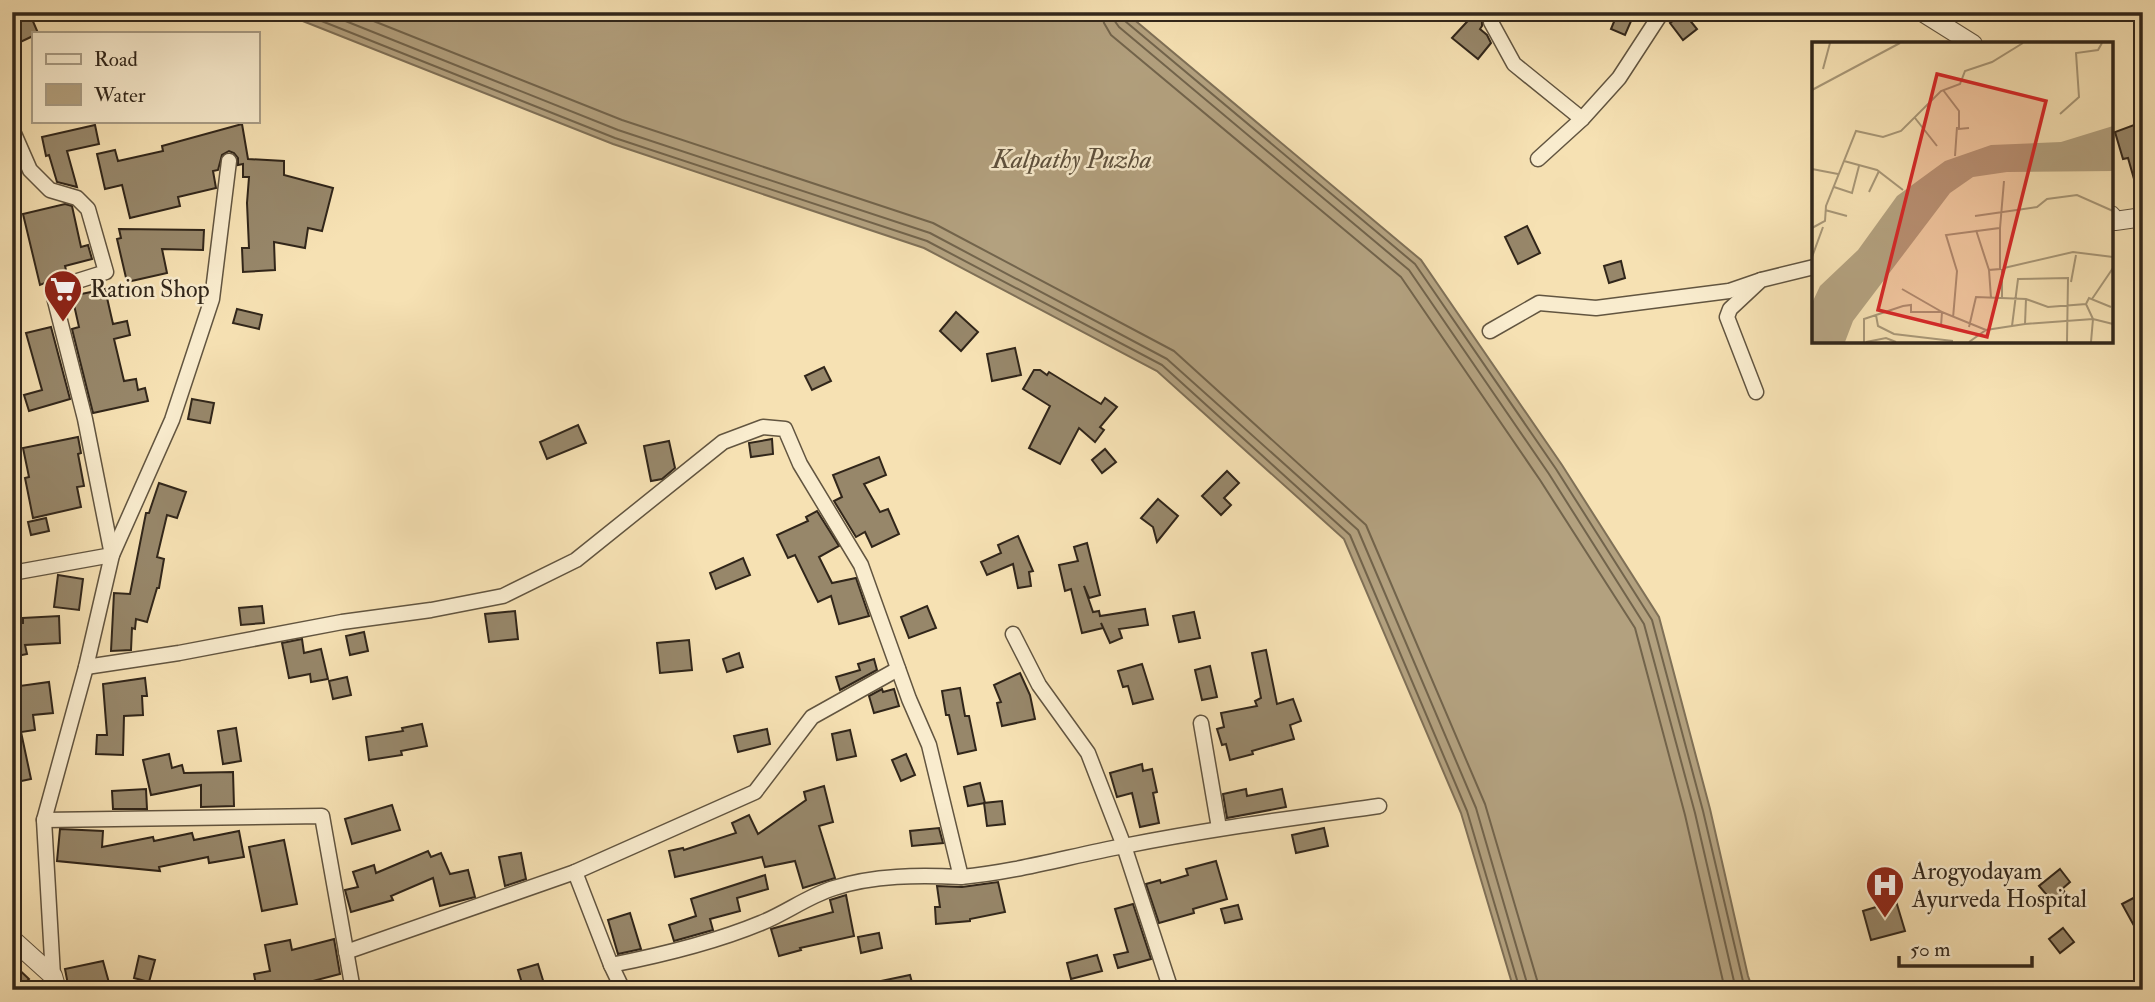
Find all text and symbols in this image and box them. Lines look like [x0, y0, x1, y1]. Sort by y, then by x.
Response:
legend [32, 32, 259, 122]
inset map [1812, 42, 2113, 343]
text: Road [94, 46, 139, 73]
text: Water [93, 82, 146, 109]
water label: Kalpathy Puzha [990, 144, 1152, 176]
supermarket icon: Ration Shop [42, 268, 84, 323]
place label: Ration Shop [90, 274, 210, 305]
place label: Arogyodayam Ayurveda Hospital [1911, 856, 2087, 915]
hospital icon: Arogyodayam Ayurveda Hospital [1864, 864, 1906, 919]
scale bar [1899, 925, 2032, 969]
text: 50 m [1910, 936, 1951, 963]

